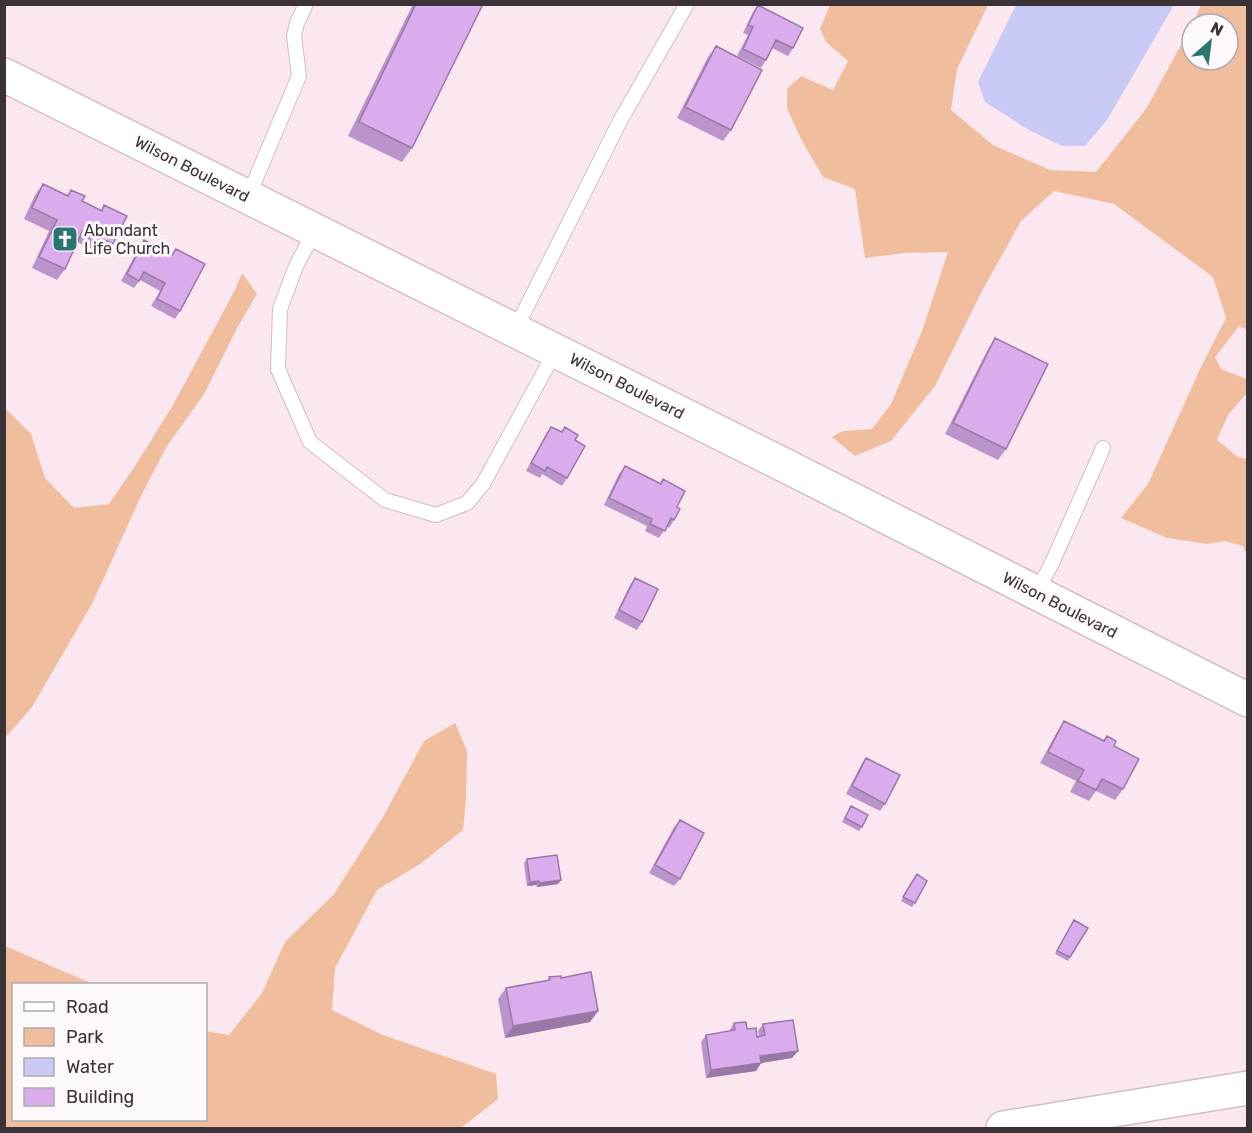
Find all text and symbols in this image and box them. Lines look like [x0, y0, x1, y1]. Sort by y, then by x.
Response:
north arrow [1180, 12, 1240, 72]
text: N [1207, 18, 1226, 40]
street label: Wilson Boulevard [131, 132, 253, 206]
place label: Abundant Life Church [84, 221, 170, 258]
church icon: Abundant Life Church [50, 224, 80, 254]
street label: Wilson Boulevard [566, 349, 688, 423]
street label: Wilson Boulevard [999, 568, 1121, 642]
legend [12, 983, 207, 1121]
text: Road [66, 996, 109, 1018]
text: Park [66, 1026, 104, 1048]
text: Water [66, 1056, 114, 1078]
text: Building [66, 1086, 134, 1108]

